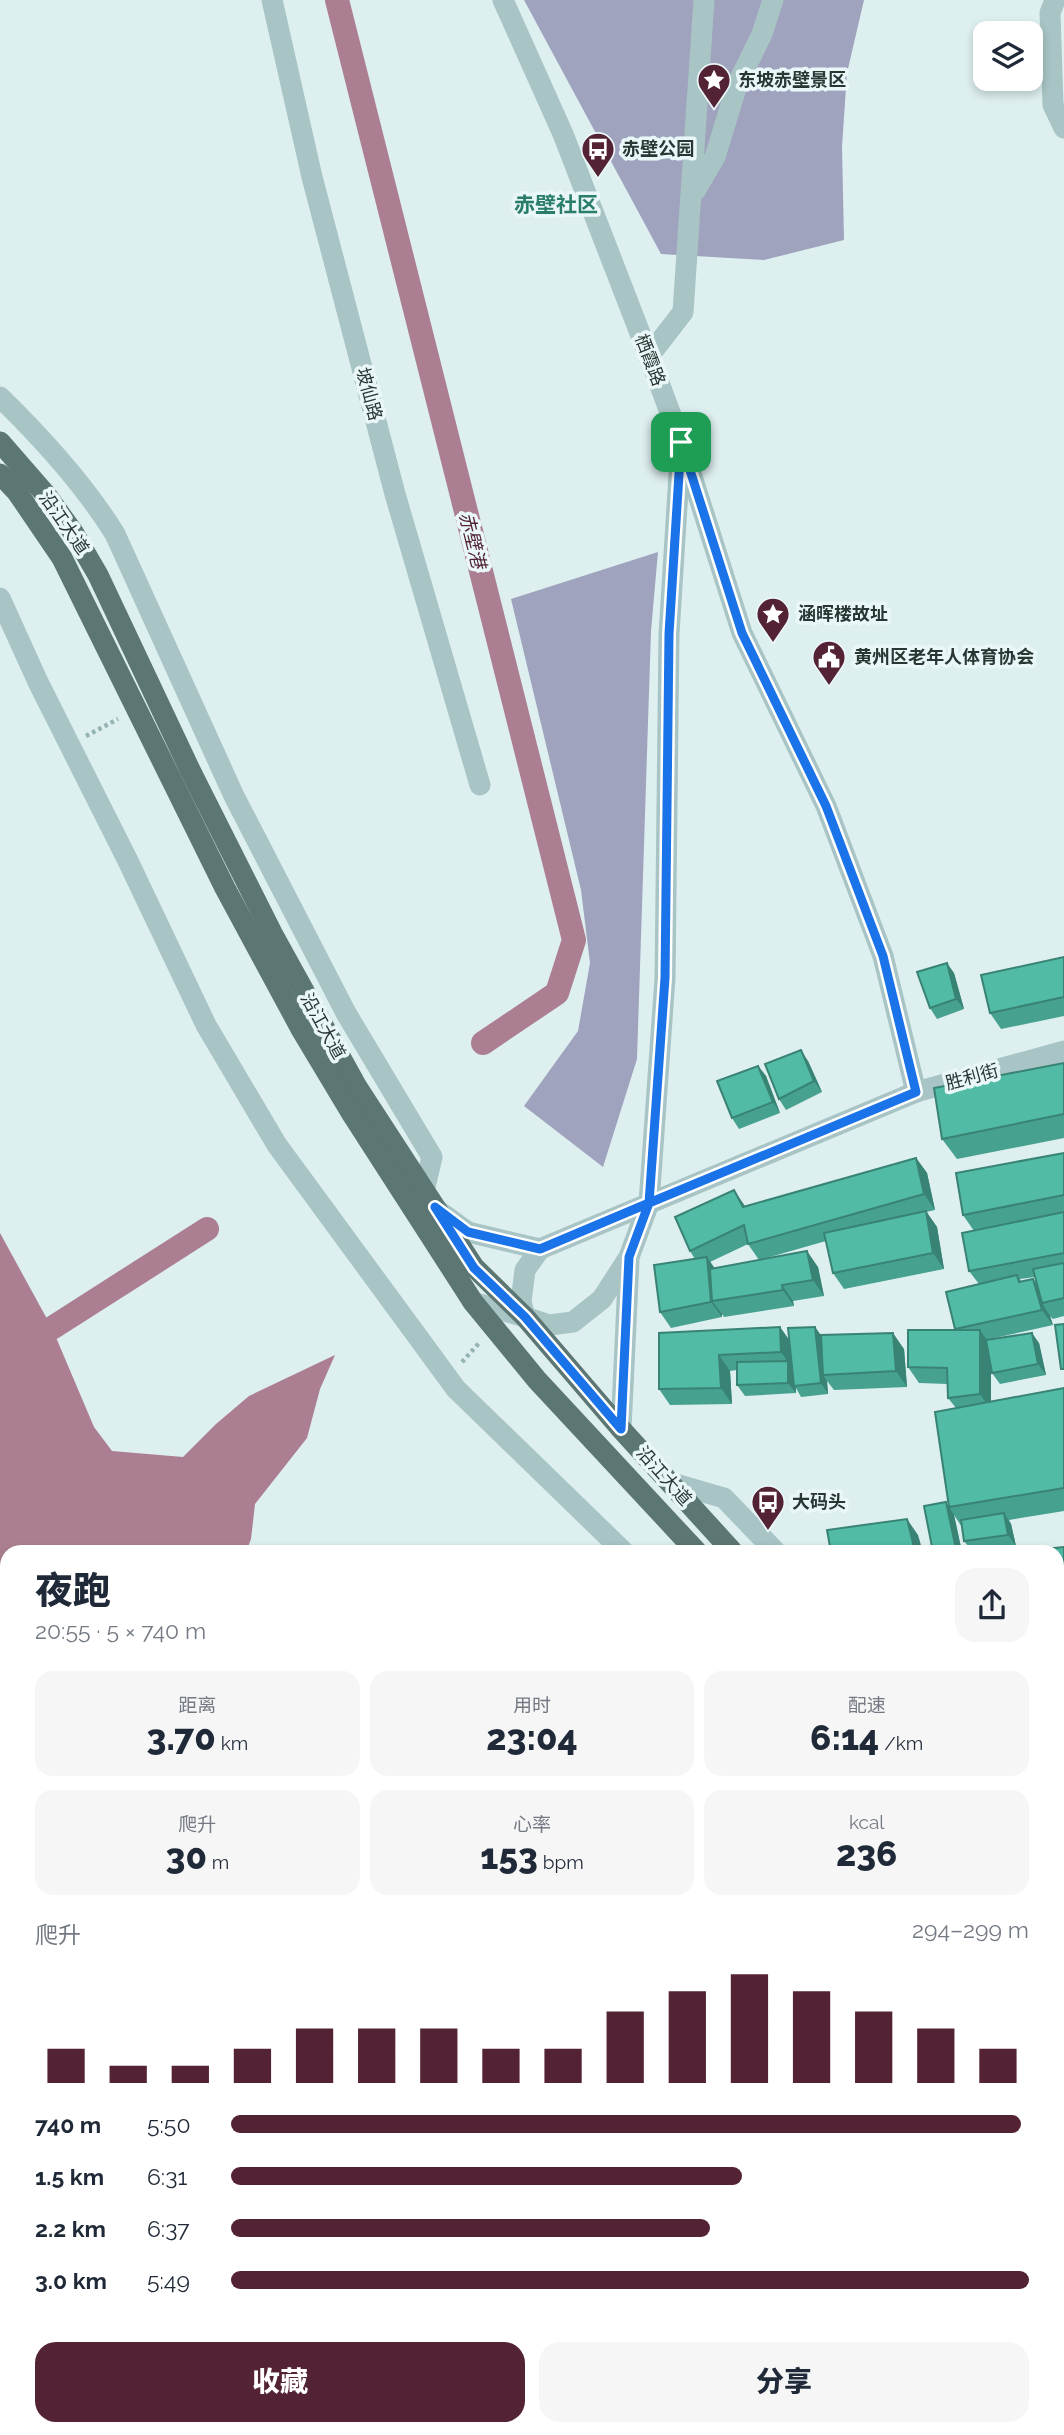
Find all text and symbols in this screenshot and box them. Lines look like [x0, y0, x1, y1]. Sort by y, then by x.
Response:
map controls [973, 21, 1043, 91]
button: layers [973, 21, 1043, 91]
place icon: 东坡赤壁景区 [695, 61, 733, 110]
place label: 东坡赤壁景区 [738, 69, 846, 90]
bus stop icon: 赤壁公园 [579, 130, 617, 179]
place label: 赤壁公园 [622, 138, 694, 159]
district label: 赤壁社区 [514, 192, 598, 217]
street label: 栖霞路 [631, 331, 670, 389]
street label: 坡仙路 [352, 365, 387, 423]
pin [651, 412, 711, 472]
icon: arrive [662, 423, 700, 461]
street label: 沿江大道 [35, 487, 94, 558]
water label: 赤壁港 [455, 510, 491, 573]
place icon: 涵晖楼故址 [754, 595, 792, 644]
place label: 涵晖楼故址 [798, 603, 888, 624]
public building icon: 黄州区老年人体育协会 [810, 638, 848, 687]
place label: 黄州区老年人体育协会 [854, 646, 1034, 667]
street label: 沿江大道 [297, 989, 350, 1062]
street label: 胜利街 [943, 1059, 1001, 1094]
street label: 沿江大道 [632, 1442, 696, 1509]
bus stop icon: 大码头 [749, 1483, 787, 1532]
place label: 大码头 [792, 1491, 846, 1512]
text: 夜跑 [35, 1568, 111, 1613]
button: share [955, 1568, 1029, 1642]
text: 20:55 · 5 × 740 m [35, 1617, 206, 1644]
text: 距离 [178, 1694, 216, 1716]
text: 用时 [513, 1694, 551, 1716]
text: 配速 [848, 1694, 886, 1716]
text: 3.70 [146, 1717, 216, 1758]
text: 23:04 [486, 1717, 578, 1758]
text: 6:14 [810, 1717, 879, 1758]
text: km [216, 1732, 248, 1754]
text: /km [879, 1732, 923, 1754]
text: kcal [849, 1811, 884, 1833]
text: 爬升 [178, 1813, 216, 1835]
text: 心率 [513, 1813, 551, 1835]
text: 236 [836, 1833, 897, 1874]
text: 30 [165, 1836, 207, 1877]
text: 153 [480, 1836, 538, 1877]
text: m [207, 1851, 229, 1873]
text: bpm [538, 1851, 584, 1873]
text: 294–299 m [912, 1916, 1029, 1943]
text: 爬升 [35, 1921, 81, 1948]
text: 740 m [35, 2111, 101, 2138]
text: 5:50 [147, 2111, 190, 2138]
text: 1.5 km [35, 2163, 104, 2190]
text: 6:31 [147, 2163, 187, 2190]
text: 2.2 km [35, 2215, 106, 2242]
text: 6:37 [147, 2215, 190, 2242]
text: 3.0 km [35, 2267, 107, 2294]
text: 5:49 [147, 2267, 190, 2294]
button: 收藏 [35, 2342, 525, 2422]
button: 分享 [539, 2342, 1029, 2422]

